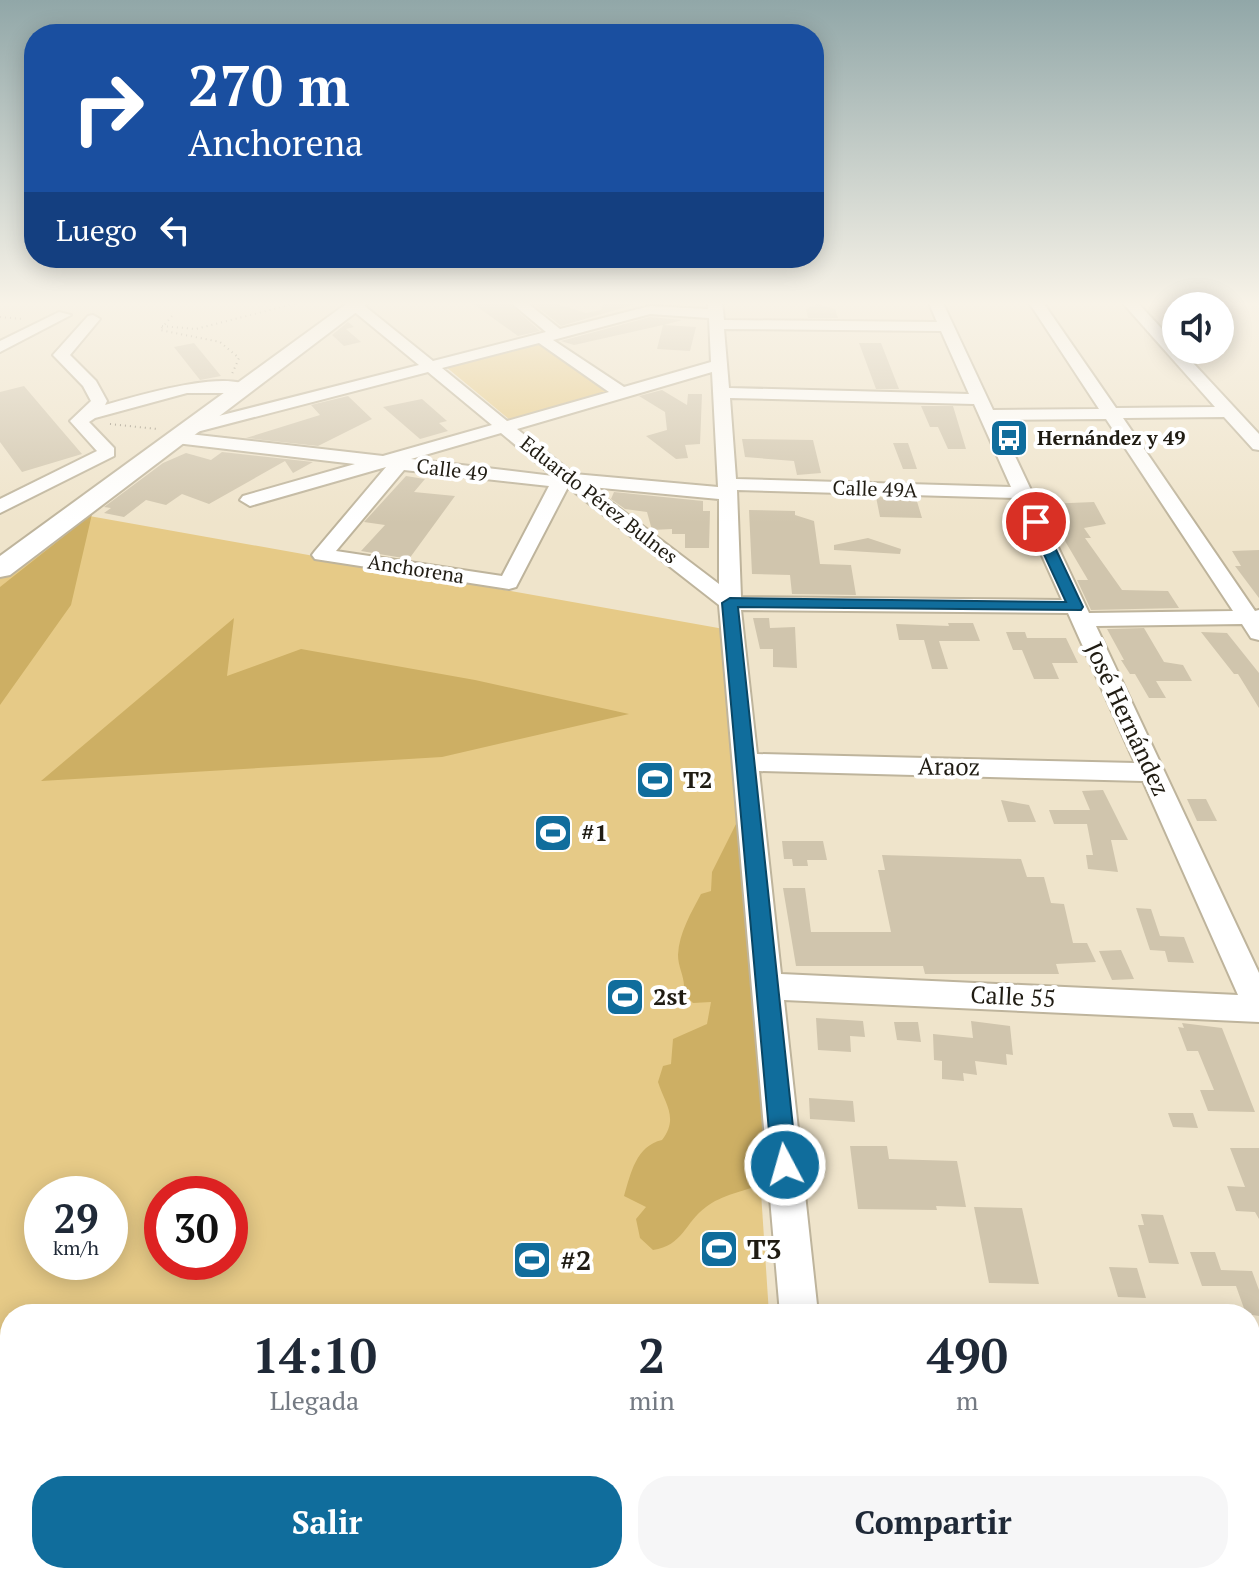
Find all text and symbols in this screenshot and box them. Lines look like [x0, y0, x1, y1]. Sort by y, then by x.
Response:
text: 270 m [188, 48, 350, 122]
icon: right [56, 56, 160, 160]
text: Anchorena [188, 119, 363, 166]
icon: left [153, 208, 197, 252]
text: Luego [56, 210, 137, 250]
map controls [1162, 292, 1234, 364]
button: sound [1162, 292, 1234, 364]
bus stop icon: Hernández y 49 [988, 417, 1030, 459]
place label: Hernández y 49 [1037, 424, 1186, 451]
street label: Eduardo Pérez Bulnes [515, 430, 684, 570]
street label: Calle 49 [415, 452, 489, 487]
street label: Calle 49A [832, 474, 918, 503]
pin [1002, 488, 1070, 556]
icon: arrive [1014, 500, 1058, 544]
street label: Anchorena [366, 548, 466, 589]
street label: José Hernández [1078, 637, 1177, 801]
street label: Araoz [918, 749, 981, 783]
sports icon: T2 [634, 759, 676, 801]
place label: T2 [683, 763, 713, 795]
sports icon: #1 [532, 812, 574, 854]
place label: #1 [581, 816, 608, 848]
sports icon: 2st [604, 976, 646, 1018]
street label: Calle 55 [970, 978, 1057, 1014]
place label: 2st [653, 980, 687, 1012]
position arrow [743, 1123, 827, 1207]
speed limit sign: 30 [144, 1176, 248, 1280]
text: 29 [53, 1191, 99, 1244]
sports icon: T3 [698, 1228, 740, 1270]
place label: T3 [747, 1230, 782, 1267]
text: km/h [53, 1234, 99, 1261]
sports icon: #2 [511, 1239, 553, 1281]
place label: #2 [560, 1241, 592, 1278]
text: 14:10 [252, 1323, 377, 1387]
text: 2 [638, 1323, 665, 1387]
text: 490 [927, 1323, 1008, 1387]
text: Llegada [270, 1383, 359, 1417]
text: min [629, 1383, 675, 1417]
text: m [956, 1383, 979, 1417]
button: Salir [32, 1476, 622, 1568]
button: Compartir [638, 1476, 1228, 1568]

